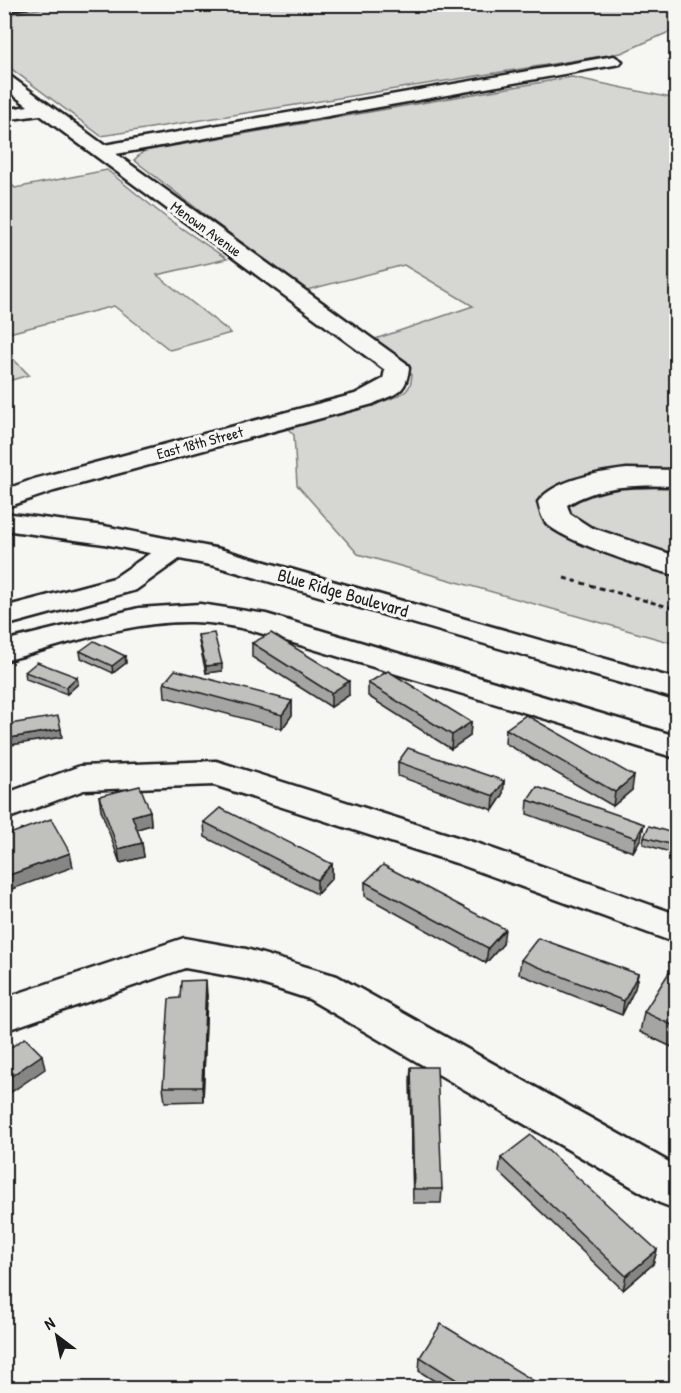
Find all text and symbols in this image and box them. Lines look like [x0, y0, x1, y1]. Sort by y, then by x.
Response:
street label: Menown Avenue [167, 196, 246, 261]
street label: East 18th Street [154, 421, 246, 464]
street label: Blue Ridge Boulevard [275, 562, 411, 623]
north arrow [27, 1306, 87, 1366]
text: N [40, 1311, 59, 1335]

